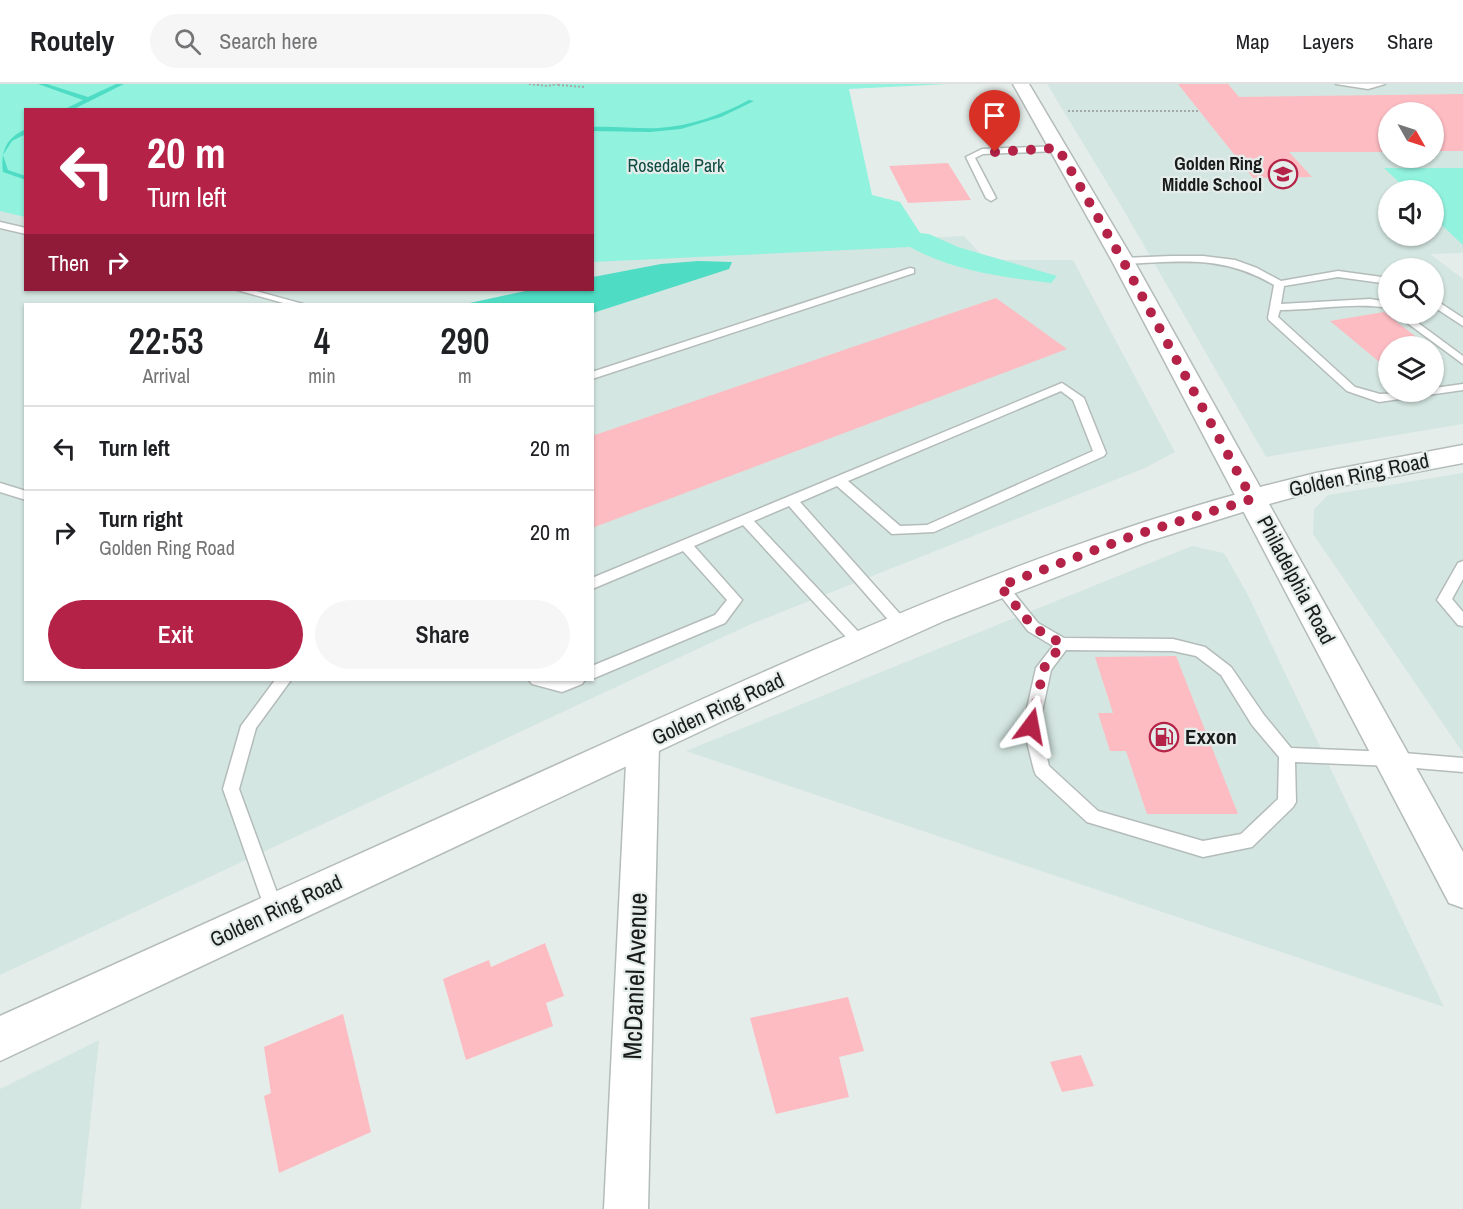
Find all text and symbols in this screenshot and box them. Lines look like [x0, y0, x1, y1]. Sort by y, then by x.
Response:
search box [150, 14, 570, 68]
text: Routely [30, 22, 114, 60]
icon: search [171, 25, 204, 58]
text: Search here [219, 26, 317, 56]
text: Map [1236, 27, 1269, 56]
text: Layers [1302, 27, 1354, 56]
text: Share [1387, 27, 1433, 56]
pin [969, 90, 1020, 152]
icon: arrive [978, 99, 1011, 132]
north arrow [1378, 102, 1444, 168]
map controls [1378, 102, 1444, 402]
text: 20 m [147, 125, 226, 181]
icon: left [48, 132, 126, 210]
place label: Golden Ring Middle School [1162, 151, 1262, 197]
park label: Rosedale Park [628, 153, 725, 178]
school or university icon: Golden Ring Middle School [1267, 158, 1299, 190]
text: Turn left [147, 179, 226, 215]
button: sound [1378, 180, 1444, 246]
icon: right [101, 246, 134, 279]
text: Then [48, 248, 89, 278]
button: search [1378, 258, 1444, 324]
text: 22:53 [129, 317, 204, 365]
text: 4 [314, 317, 330, 365]
text: 290 [440, 317, 489, 365]
button: layers [1378, 336, 1444, 402]
text: Arrival [142, 362, 190, 389]
text: min [308, 362, 336, 389]
text: m [458, 362, 472, 389]
icon: left [48, 432, 81, 465]
text: Turn left [99, 433, 170, 463]
text: 20 m [530, 433, 570, 463]
street label: Golden Ring Road [1286, 445, 1432, 504]
text: Turn right [99, 504, 183, 534]
street label: Philadelphia Road [1250, 510, 1343, 649]
icon: right [48, 516, 81, 549]
text: 20 m [530, 517, 570, 547]
text: Golden Ring Road [99, 534, 235, 561]
button: Exit [48, 600, 303, 669]
button: Share [315, 600, 570, 669]
street label: Golden Ring Road [647, 665, 789, 752]
position arrow [999, 694, 1063, 758]
fuel station icon: Exxon [1148, 721, 1180, 753]
place label: Exxon [1185, 722, 1237, 751]
street label: Golden Ring Road [205, 867, 347, 954]
street label: McDaniel Avenue [614, 892, 655, 1060]

